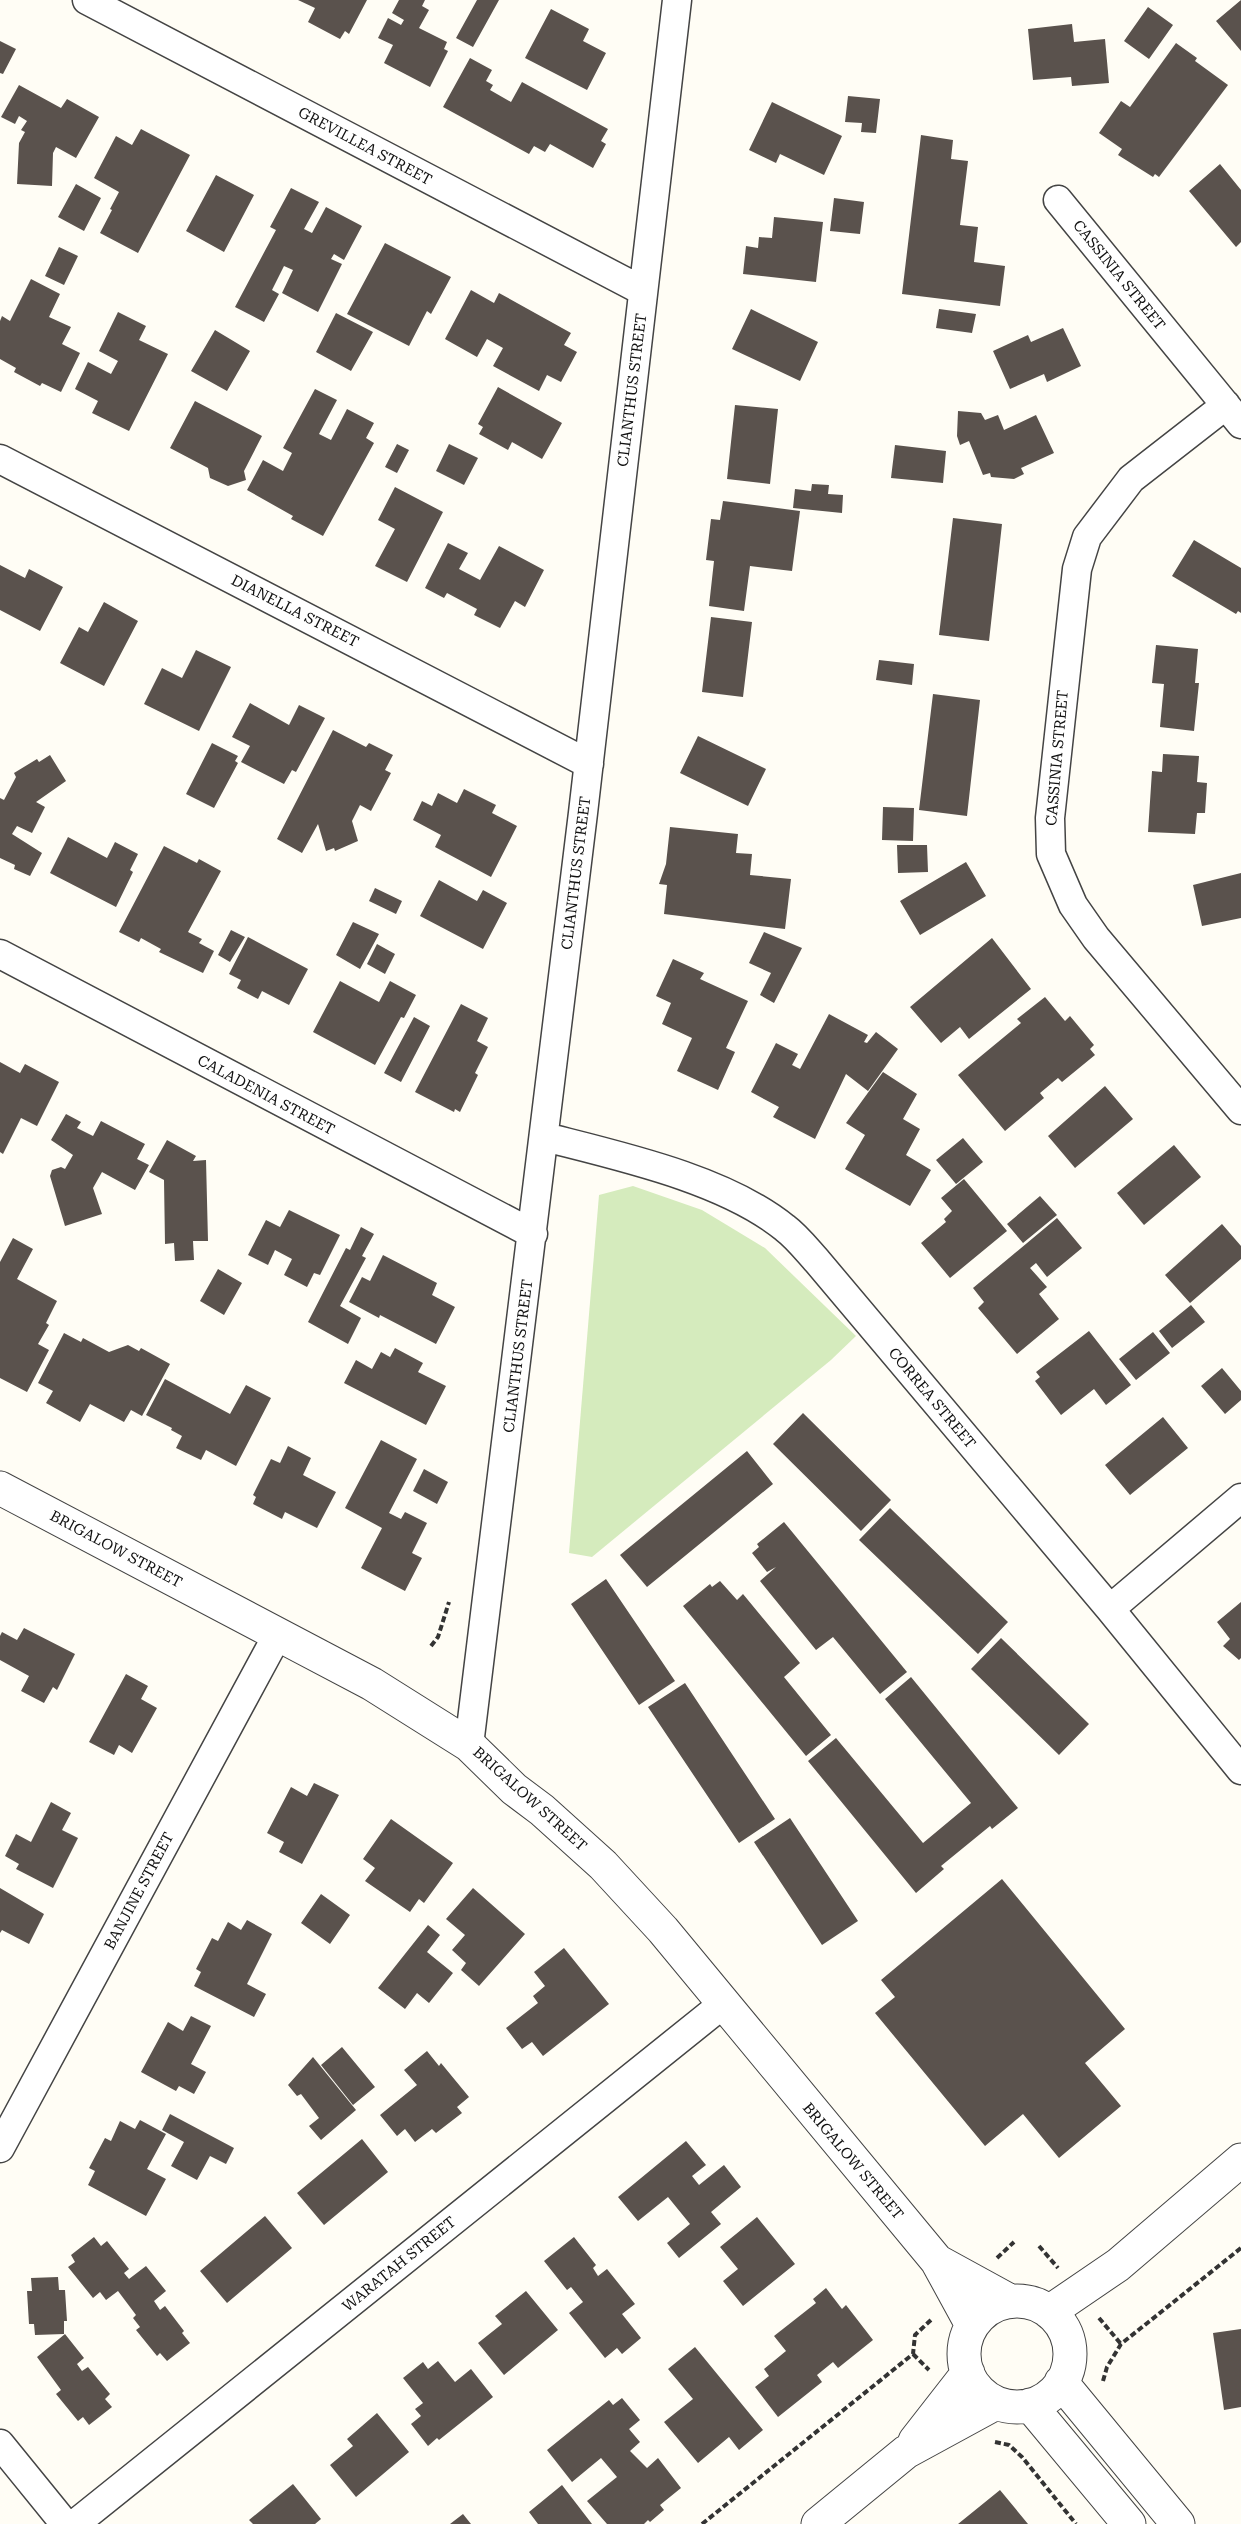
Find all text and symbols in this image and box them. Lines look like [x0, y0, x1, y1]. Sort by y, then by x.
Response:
street label: GREVILLEA STREET [295, 103, 435, 189]
street label: CASSINIA STREET [1069, 216, 1169, 334]
street label: CLIANTHUS STREET [614, 312, 650, 468]
street label: DIANELLA STREET [228, 571, 362, 651]
street label: CASSINIA STREET [1042, 689, 1072, 827]
street label: CLIANTHUS STREET [558, 795, 594, 951]
street label: CALADENIA STREET [194, 1051, 338, 1139]
street label: CLIANTHUS STREET [500, 1278, 536, 1434]
street label: CORREA STREET [885, 1344, 979, 1452]
street label: BRIGALOW STREET [47, 1507, 185, 1591]
street label: BRIGALOW STREET [469, 1743, 591, 1855]
street label: BANJINE STREET [100, 1829, 178, 1953]
street label: BRIGALOW STREET [799, 2099, 907, 2223]
street label: WARATAH STREET [339, 2213, 459, 2315]

